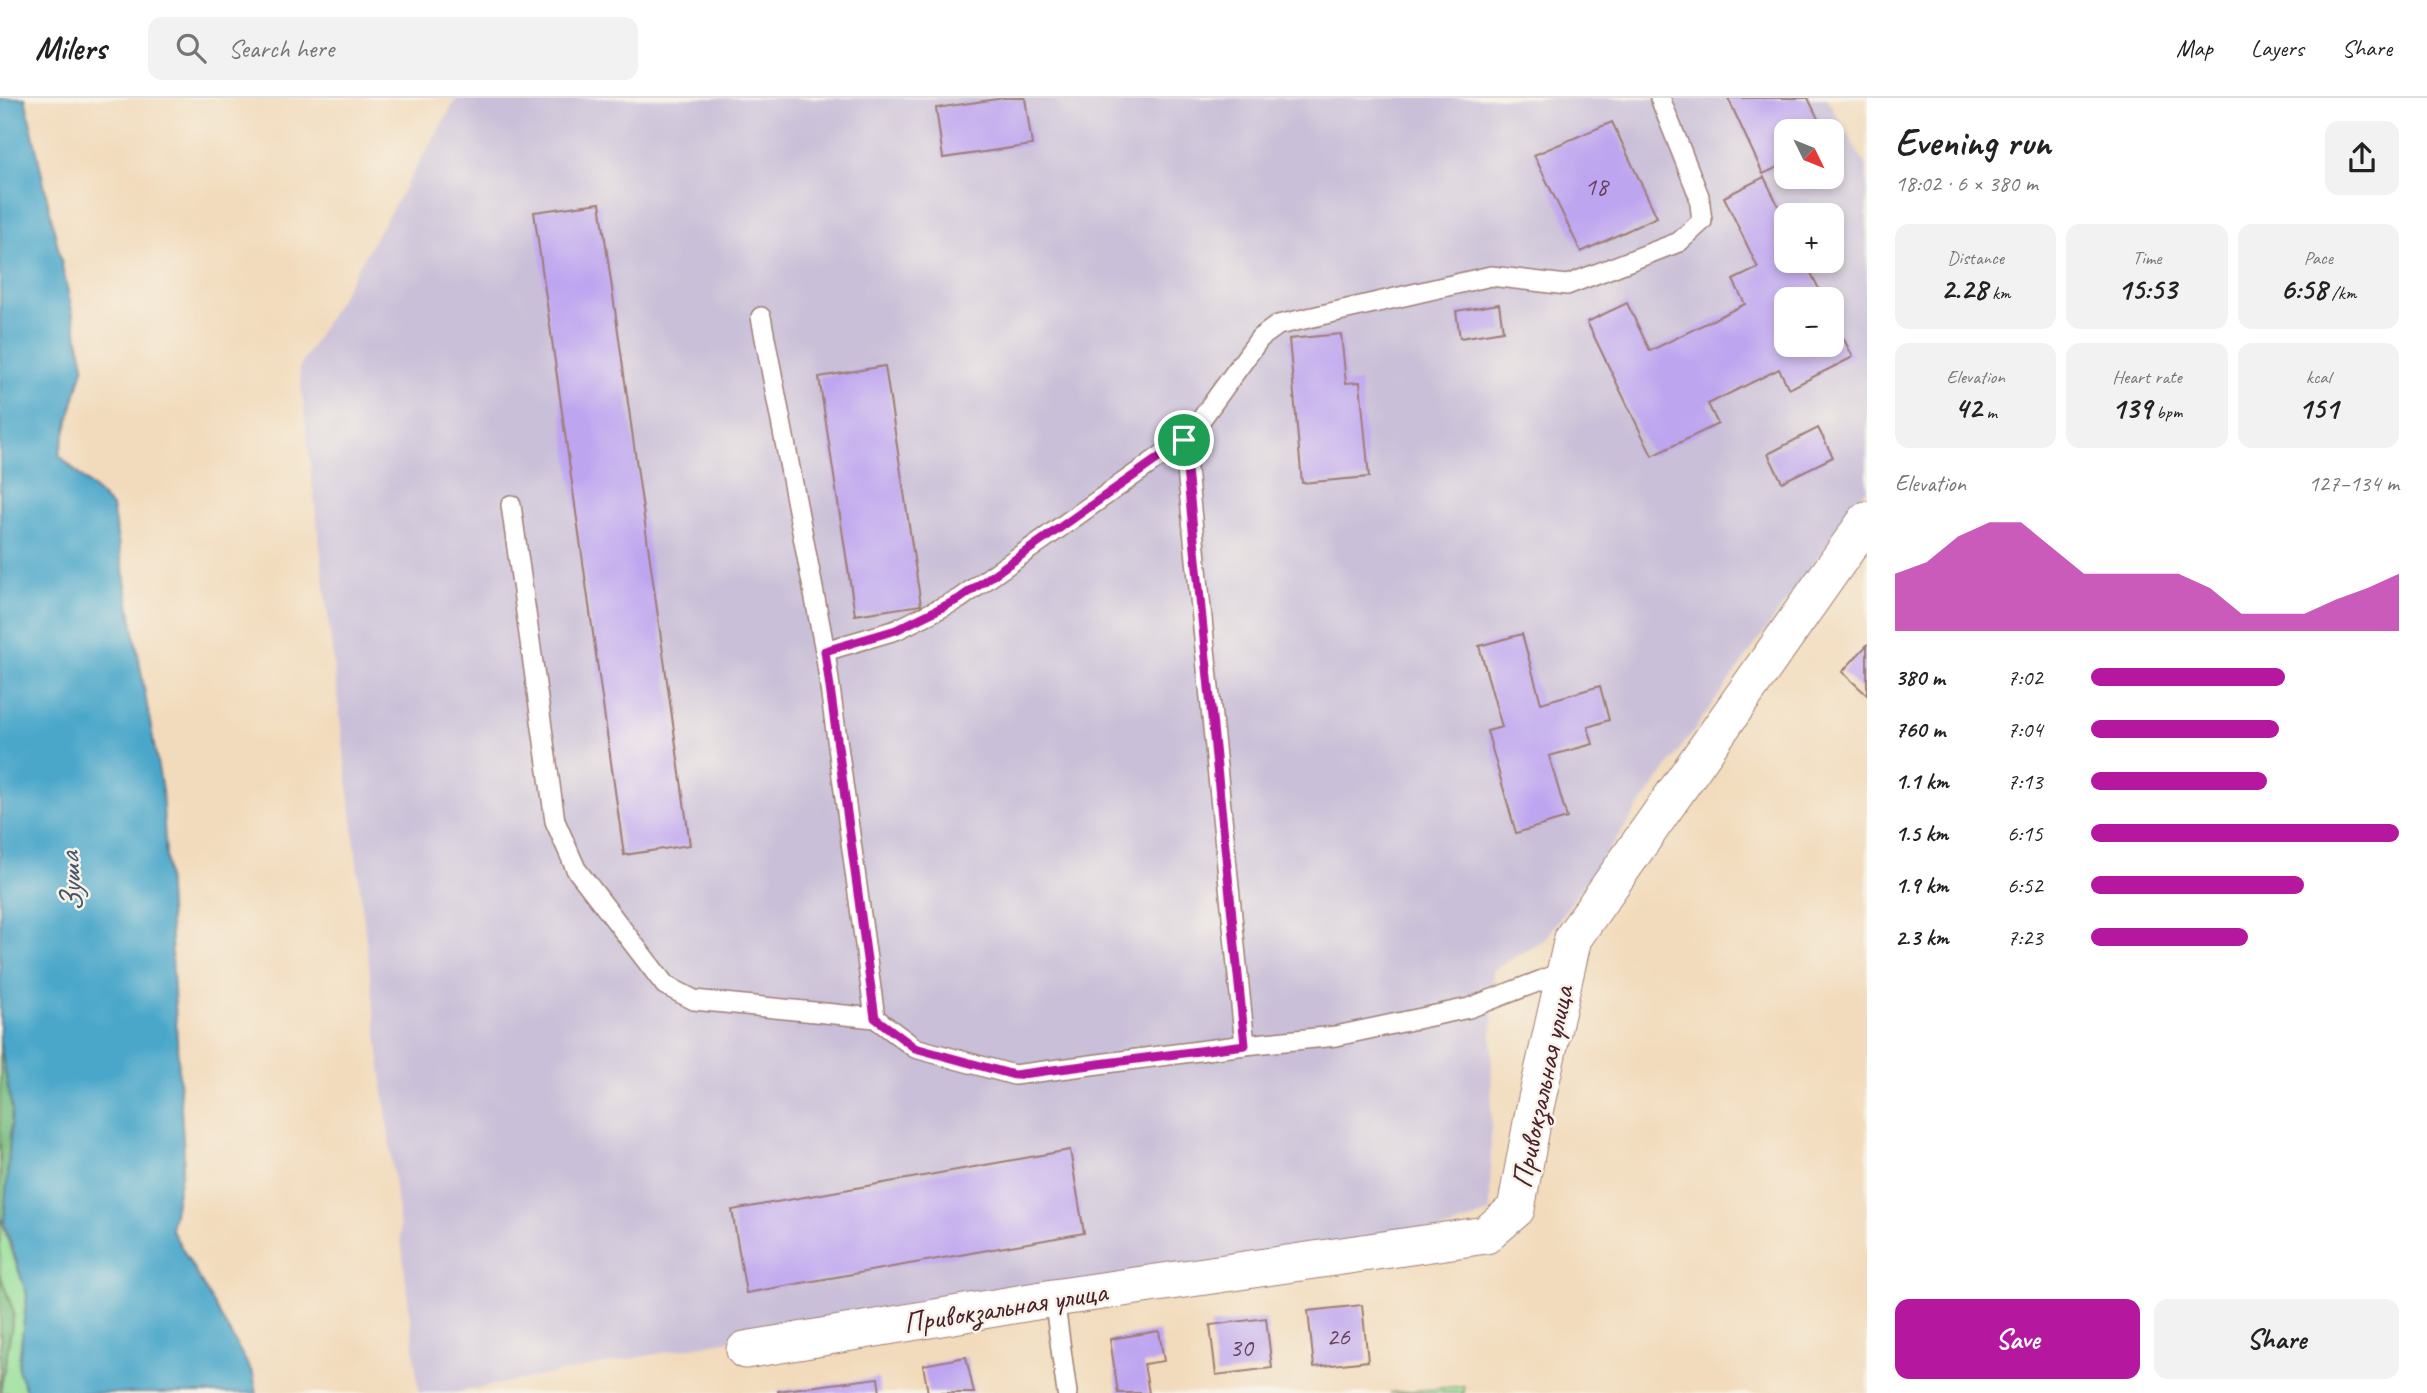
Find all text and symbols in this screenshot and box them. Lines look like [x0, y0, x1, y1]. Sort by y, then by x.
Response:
search box [148, 17, 638, 80]
text: Milers [35, 27, 106, 69]
icon: search [172, 29, 210, 67]
text: Search here [228, 32, 334, 65]
text: Map [2176, 33, 2213, 63]
text: Layers [2251, 33, 2304, 63]
text: Share [2342, 33, 2392, 63]
north arrow [1774, 119, 1844, 189]
map controls [1774, 119, 1844, 357]
text: Evening run [1895, 119, 2051, 166]
button: share [2325, 121, 2399, 195]
text: 18:02 · 6 × 380 m [1895, 169, 2038, 198]
house number: 18 [1584, 170, 1610, 203]
button: + [1774, 203, 1844, 273]
text: Distance [1947, 246, 2004, 270]
text: Time [2132, 246, 2162, 270]
text: Pace [2304, 246, 2333, 270]
text: 2.28 [1941, 270, 1987, 308]
text: 15:53 [2118, 270, 2176, 308]
text: 6:58 [2280, 270, 2327, 308]
text: km [1987, 281, 2010, 305]
text: /km [2327, 281, 2356, 305]
button: − [1774, 287, 1844, 357]
text: Elevation [1946, 365, 2005, 389]
text: Heart rate [2112, 365, 2182, 389]
text: kcal [2306, 365, 2331, 389]
text: 42 [1955, 389, 1982, 427]
text: 139 [2112, 389, 2152, 427]
text: 151 [2298, 389, 2338, 427]
text: m [1982, 400, 1997, 424]
text: bpm [2152, 400, 2182, 424]
pin [1154, 410, 1214, 470]
icon: arrive [1165, 421, 1203, 459]
text: Elevation [1895, 469, 1966, 498]
text: 127–134 m [2308, 469, 2399, 498]
text: 380 m [1895, 663, 1945, 692]
text: 7:02 [2007, 663, 2043, 692]
text: 760 m [1895, 715, 1945, 744]
text: 7:04 [2007, 715, 2043, 744]
text: 1.1 km [1895, 767, 1949, 796]
text: 7:13 [2007, 767, 2043, 796]
text: 1.5 km [1895, 819, 1948, 848]
text: 6:15 [2007, 819, 2043, 848]
water label: Зуша [48, 848, 93, 914]
text: 1.9 km [1895, 871, 1948, 900]
text: 6:52 [2007, 871, 2043, 900]
text: 2.3 km [1895, 923, 1949, 952]
text: 7:23 [2007, 923, 2043, 952]
street label: Привокзальная улица [1502, 981, 1582, 1191]
street label: Привокзальная улица [901, 1272, 1111, 1342]
button: Save [1895, 1299, 2140, 1379]
button: Share [2154, 1299, 2399, 1379]
house number: 26 [1326, 1320, 1351, 1353]
house number: 30 [1229, 1331, 1255, 1364]

